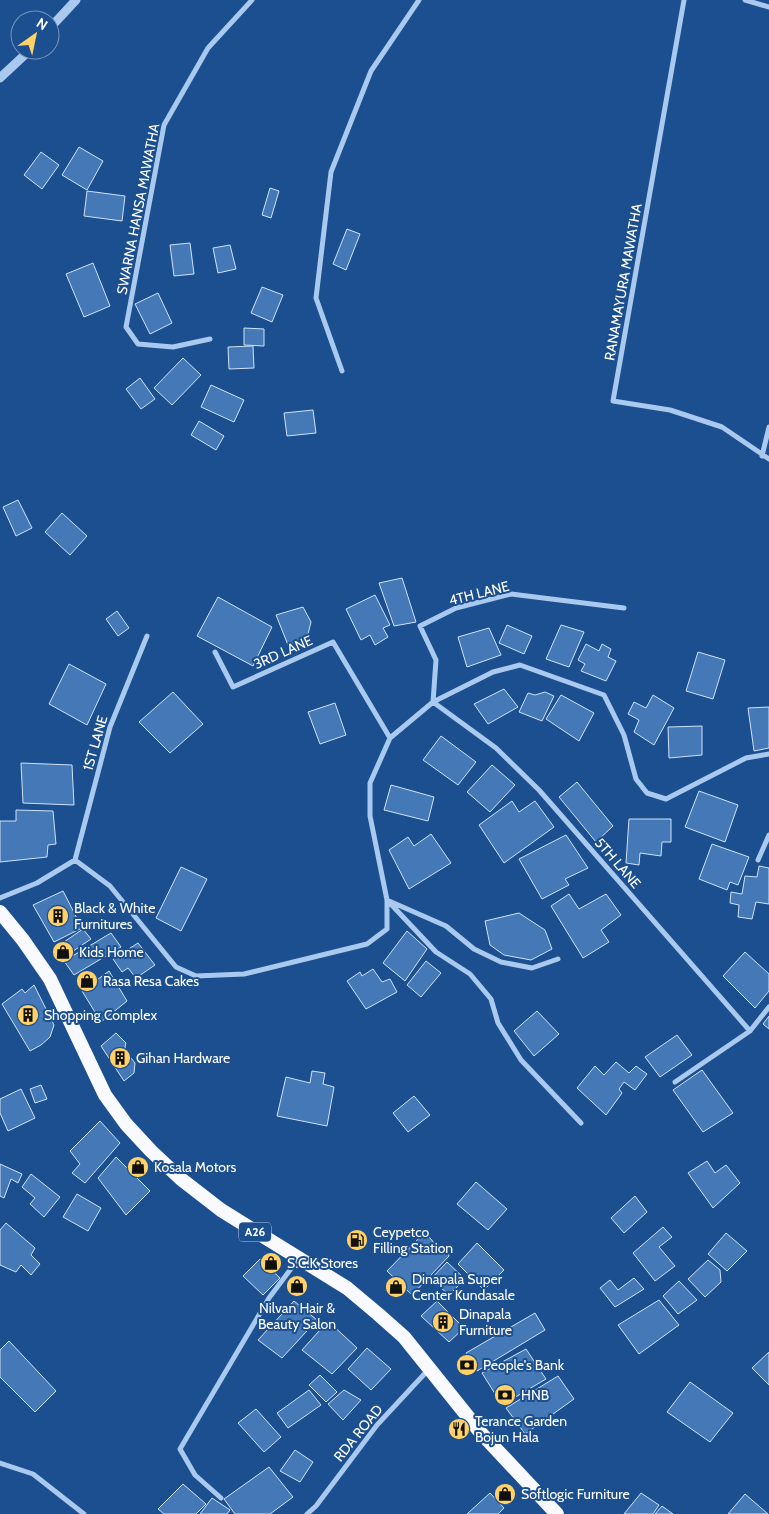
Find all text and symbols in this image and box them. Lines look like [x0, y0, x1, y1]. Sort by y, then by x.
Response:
north arrow [10, 10, 60, 60]
text: N [33, 14, 51, 34]
street label: SWARNA HANSA MAWATHA [113, 122, 164, 296]
street label: RANAMAYURA MAWATHA [600, 202, 646, 362]
street label: 4TH LANE [447, 577, 511, 609]
street label: 3RD LANE [251, 631, 315, 673]
street label: 1ST LANE [79, 713, 112, 773]
street label: 5TH LANE [591, 834, 645, 892]
place label: Black & White Furnitures [74, 899, 155, 933]
building icon: Black & White Furnitures [46, 904, 70, 928]
shop icon: Kids Home [51, 940, 75, 964]
place label: Kids Home [79, 943, 144, 961]
shop icon: Rasa Resa Cakes [75, 969, 99, 993]
place label: Rasa Resa Cakes [103, 972, 199, 990]
building icon: Shopping Complex [16, 1003, 40, 1027]
place label: Shopping Complex [44, 1006, 157, 1024]
building icon: Gihan Hardware [108, 1046, 132, 1070]
place label: Gihan Hardware [136, 1049, 230, 1067]
shop icon: Kosala Motors [126, 1155, 150, 1179]
place label: Kosala Motors [154, 1158, 236, 1176]
road number: A26 [239, 1222, 271, 1242]
place label: Ceypetco Filling Station [373, 1223, 453, 1257]
fuel station icon: Ceypetco Filling Station [345, 1228, 369, 1252]
shop icon: S.C.K Stores [259, 1251, 283, 1275]
place label: S.C.K Stores [287, 1254, 358, 1272]
place label: Dinapala Super Center Kundasale [412, 1270, 515, 1304]
shop icon: Nilvan Hair & Beauty Salon [285, 1274, 309, 1298]
shop icon: Dinapala Super Center Kundasale [384, 1275, 408, 1299]
place label: Nilvan Hair & Beauty Salon [258, 1299, 336, 1333]
place label: Dinapala Furniture [459, 1305, 512, 1339]
building icon: Dinapala Furniture [431, 1310, 455, 1334]
bank icon: People's Bank [455, 1353, 479, 1377]
place label: People's Bank [483, 1356, 565, 1374]
bank icon: HNB [493, 1383, 517, 1407]
place label: HNB [521, 1386, 549, 1404]
street label: RDA ROAD [330, 1401, 386, 1465]
place label: Terance Garden Bojun Hala [475, 1412, 567, 1446]
restaurant icon: Terance Garden Bojun Hala [447, 1417, 471, 1441]
shop icon: Softlogic Furniture [493, 1482, 517, 1506]
place label: Softlogic Furniture [521, 1485, 630, 1503]

